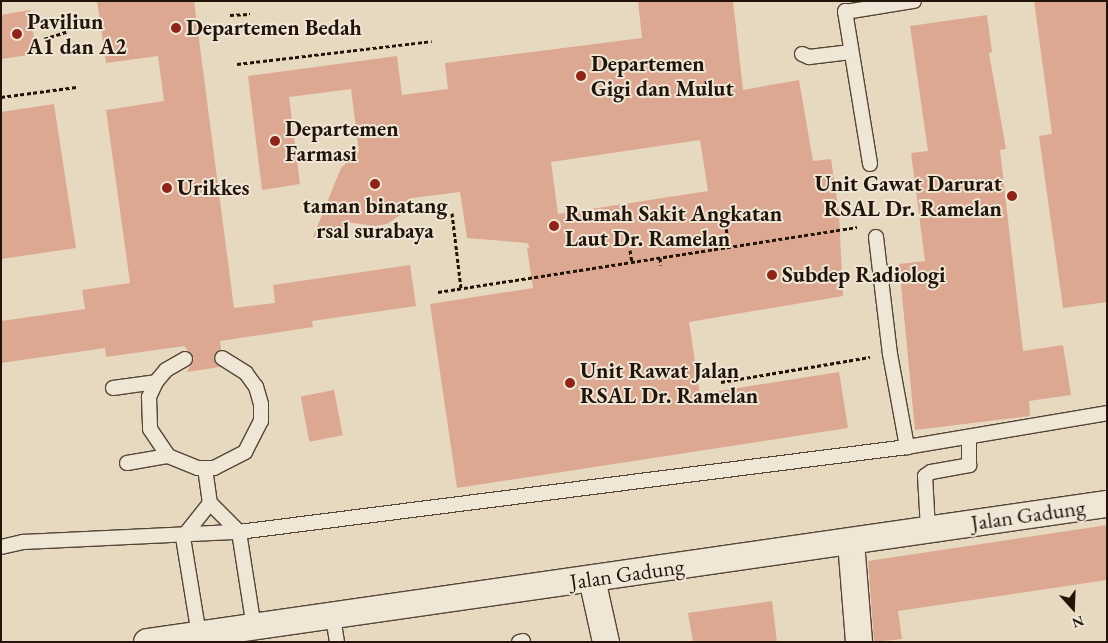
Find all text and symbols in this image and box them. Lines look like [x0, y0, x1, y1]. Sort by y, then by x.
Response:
place label: Paviliun A1 dan A2 [27, 8, 127, 59]
place label: Departemen Bedah [186, 15, 362, 41]
marker: Departemen Bedah [170, 22, 182, 34]
marker: Paviliun A1 dan A2 [11, 28, 23, 40]
place label: Departemen Gigi dan Mulut [591, 50, 734, 101]
marker: Departemen Gigi dan Mulut [575, 70, 587, 82]
place label: Departemen Farmasi [285, 115, 399, 166]
marker: Departemen Farmasi [269, 135, 281, 147]
place label: Unit Gawat Darurat RSAL Dr. Ramelan [815, 170, 1002, 222]
place label: Urikkes [177, 175, 249, 201]
marker: taman binatang rsal surabaya [369, 178, 381, 190]
marker: Urikkes [161, 182, 173, 194]
marker: Unit Gawat Darurat RSAL Dr. Ramelan [1006, 190, 1018, 202]
place label: taman binatang rsal surabaya [303, 192, 447, 244]
place label: Rumah Sakit Angkatan Laut Dr. Ramelan [565, 200, 782, 252]
marker: Rumah Sakit Angkatan Laut Dr. Ramelan [547, 219, 561, 233]
place label: Subdep Radiologi [782, 262, 945, 288]
marker: Subdep Radiologi [766, 269, 778, 281]
place label: Unit Rawat Jalan RSAL Dr. Ramelan [580, 357, 758, 408]
marker: Unit Rawat Jalan RSAL Dr. Ramelan [564, 377, 576, 389]
street label: Jalan Gadung [969, 494, 1087, 536]
street label: Jalan Gadung [568, 553, 686, 595]
north arrow [1048, 583, 1098, 633]
text: N [1070, 612, 1087, 632]

